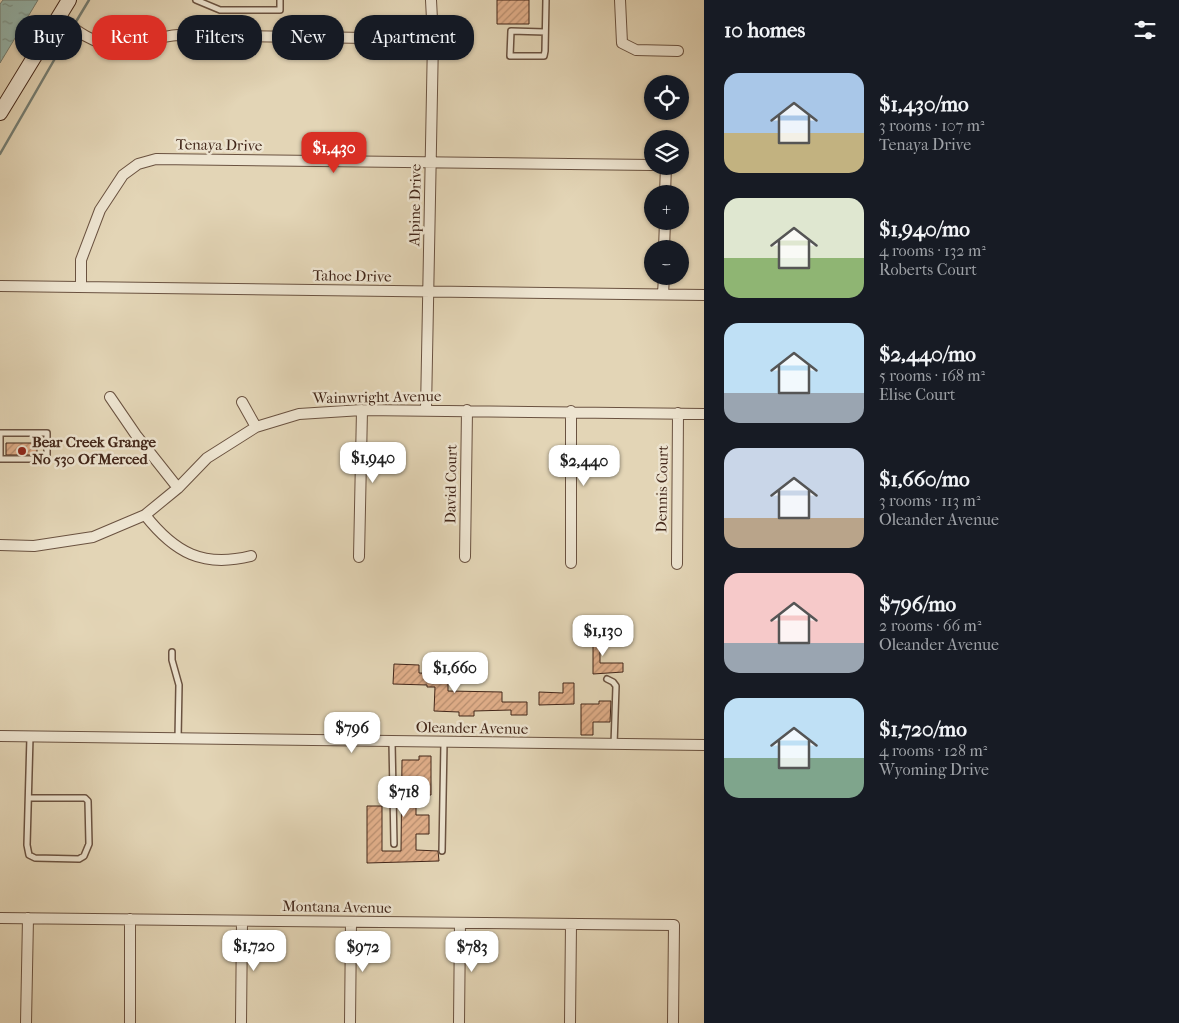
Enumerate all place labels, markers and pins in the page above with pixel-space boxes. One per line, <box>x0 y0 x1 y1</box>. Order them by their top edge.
pin: $1,430 <box>293 132 375 174</box>
place label: Bear Creek Grange No 530 Of Merced <box>32 433 156 468</box>
pin: $1,940 <box>332 442 414 484</box>
pin: $2,440 <box>543 444 625 487</box>
marker: Bear Creek Grange No 530 Of Merced <box>16 445 28 457</box>
pin: $1,130 <box>562 614 644 657</box>
pin: $1,660 <box>414 652 496 694</box>
pin: $796 <box>322 712 382 754</box>
pin: $718 <box>374 776 434 818</box>
pin: $1,720 <box>213 930 295 972</box>
pin: $972 <box>333 930 393 973</box>
pin: $783 <box>442 930 502 973</box>

